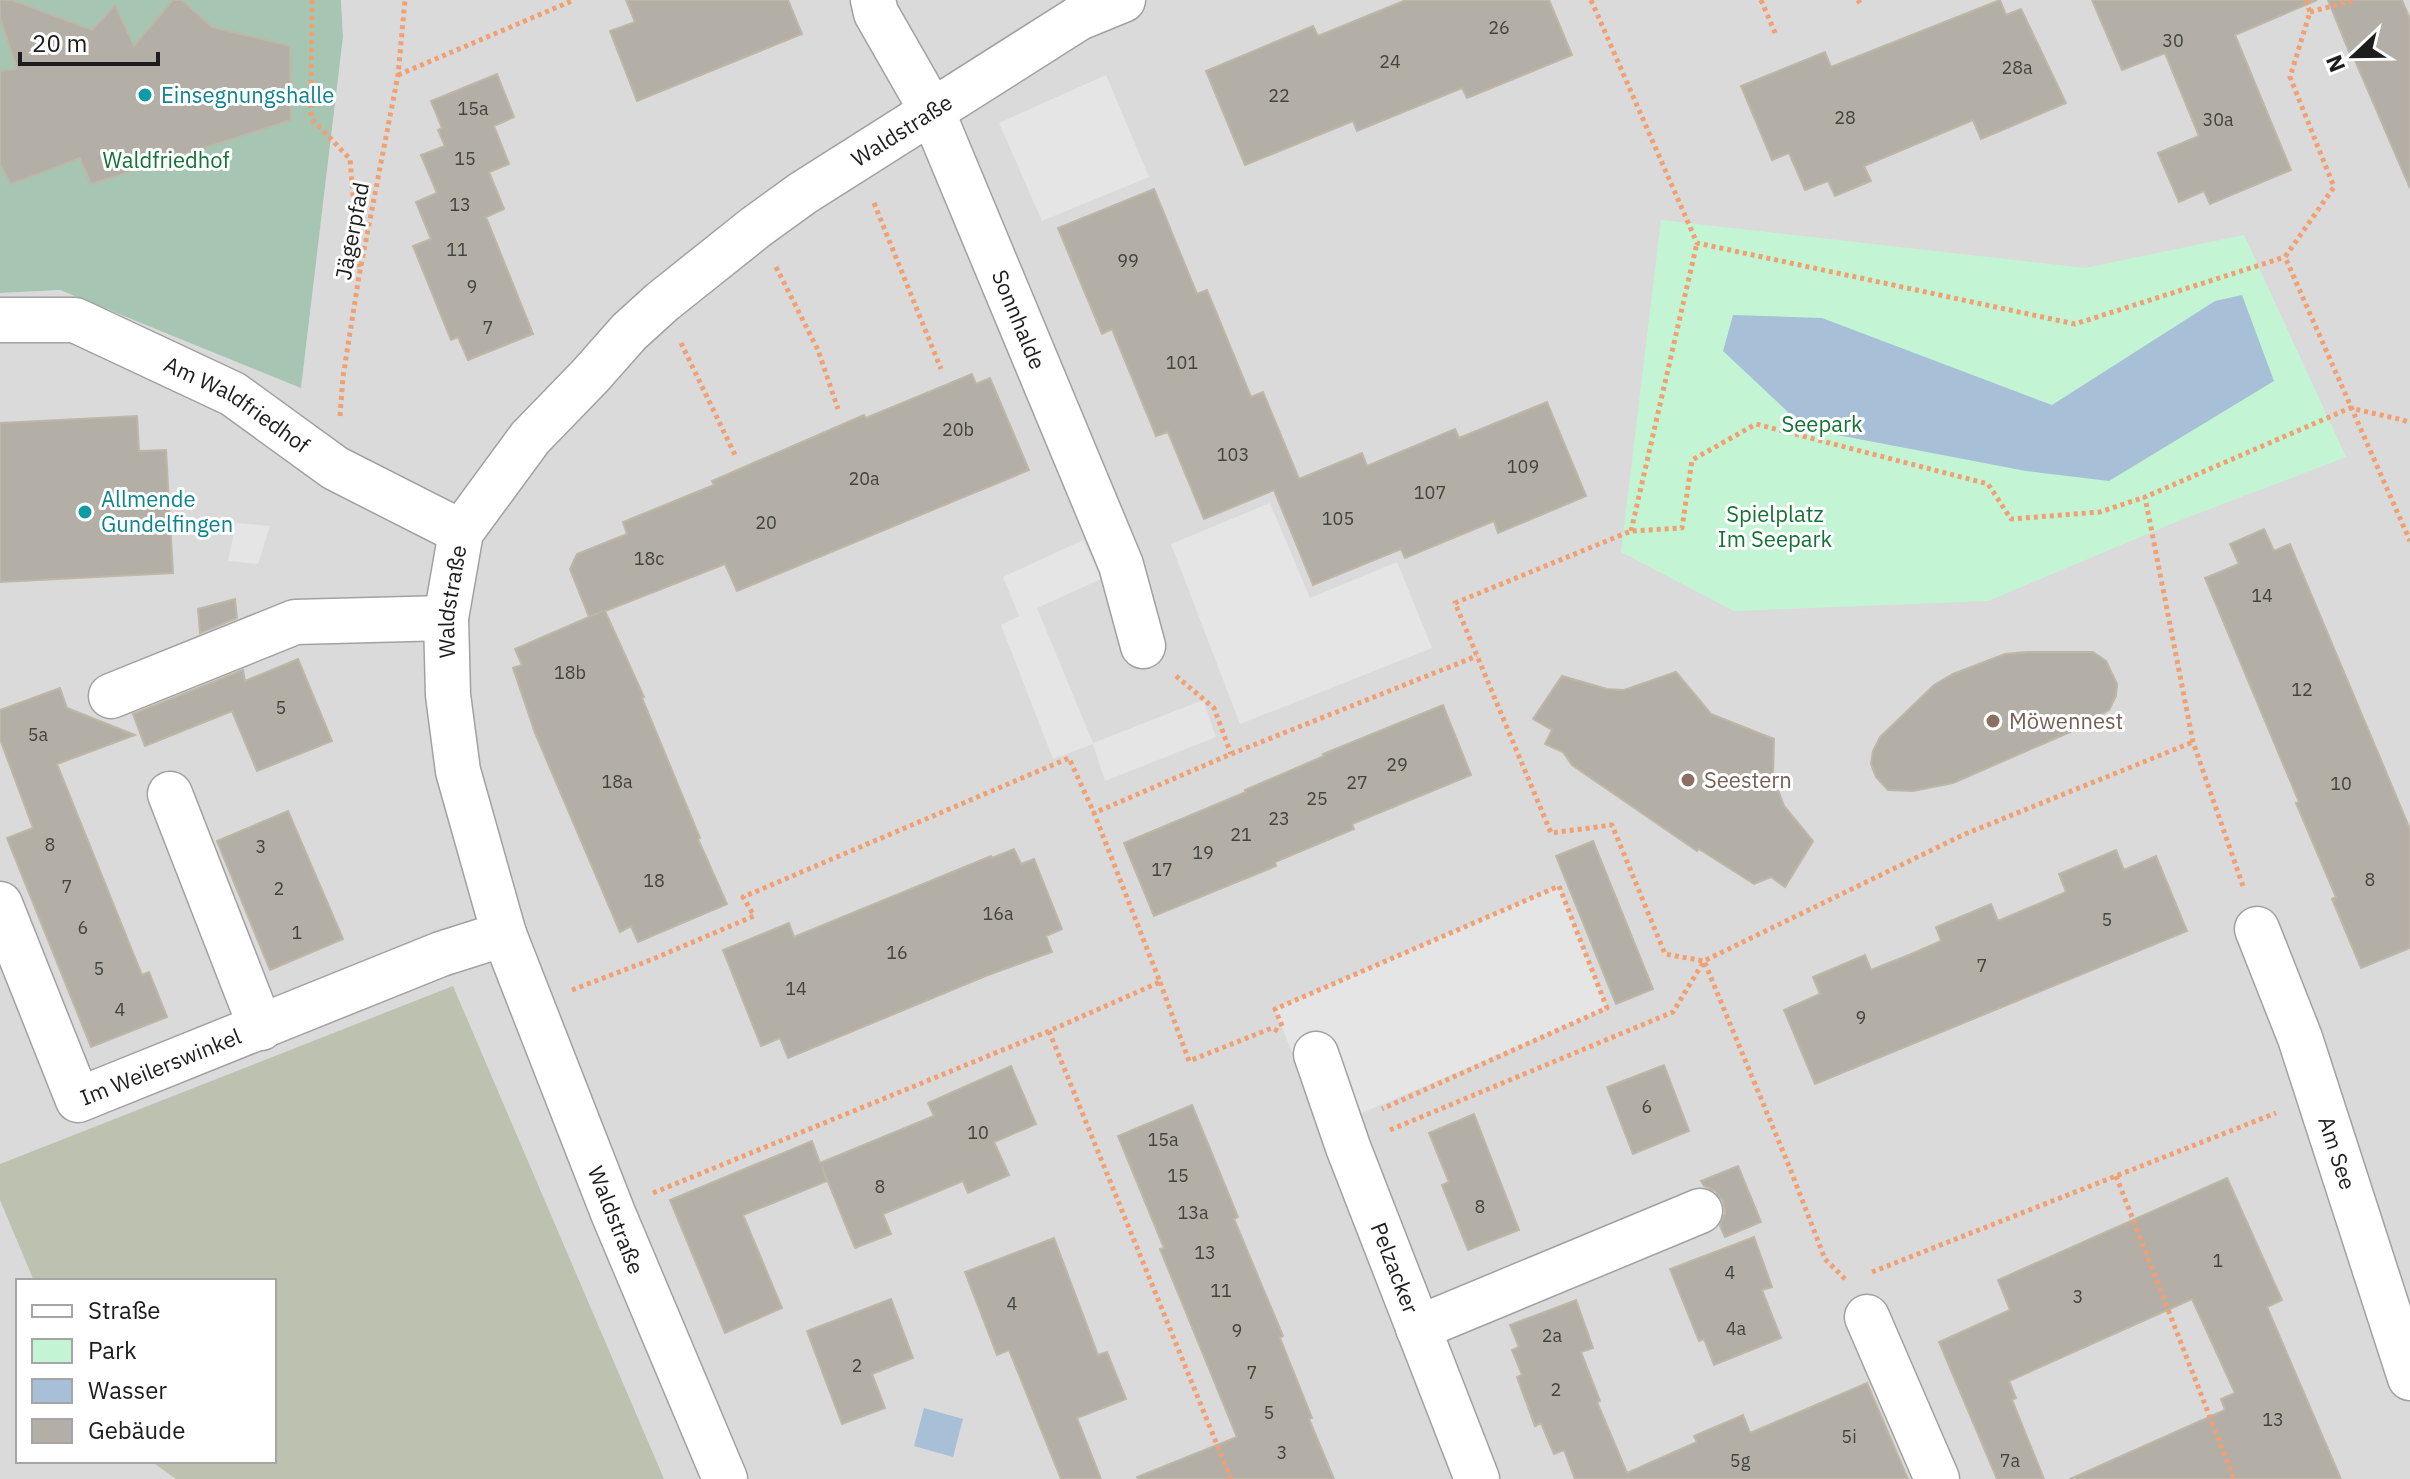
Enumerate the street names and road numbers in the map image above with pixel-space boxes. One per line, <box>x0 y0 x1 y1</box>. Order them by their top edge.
street label: Waldstraße <box>846 87 957 173</box>
street label: Jägerpfad <box>328 180 375 282</box>
street label: Sonnhalde <box>986 265 1053 373</box>
street label: Am Waldfriedhof <box>160 349 316 459</box>
street label: Waldstraße <box>431 543 472 659</box>
street label: Im Weilerswinkel <box>76 1021 245 1112</box>
street label: Am See <box>2312 1112 2363 1193</box>
street label: Waldstraße <box>582 1162 651 1278</box>
street label: Pelzacker <box>1365 1218 1426 1317</box>

